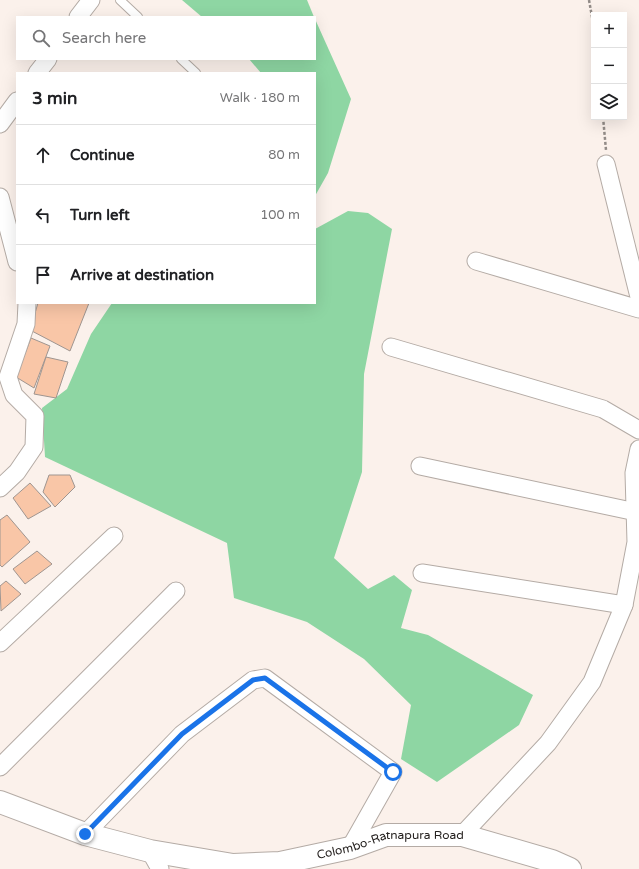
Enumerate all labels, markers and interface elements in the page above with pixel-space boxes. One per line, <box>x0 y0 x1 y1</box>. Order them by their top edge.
map controls <box>591 12 627 120</box>
button: + <box>591 12 627 48</box>
search box <box>16 16 316 60</box>
icon: search <box>30 27 52 49</box>
text: Search here <box>62 29 146 47</box>
button: − <box>591 48 627 84</box>
button: layers <box>591 84 627 120</box>
text: 3 min <box>32 88 77 109</box>
text: Walk · 180 m <box>220 90 300 106</box>
icon: ahead <box>32 144 54 166</box>
text: Continue <box>70 146 134 164</box>
text: 80 m <box>268 147 300 163</box>
icon: left <box>32 204 54 226</box>
text: Turn left <box>70 206 130 224</box>
text: 100 m <box>260 207 300 223</box>
icon: arrive <box>32 264 54 286</box>
text: Arrive at destination <box>70 266 214 284</box>
route start <box>384 763 402 781</box>
route end <box>76 825 94 843</box>
street label: Colombo-Ratnapura Road <box>316 828 464 862</box>

